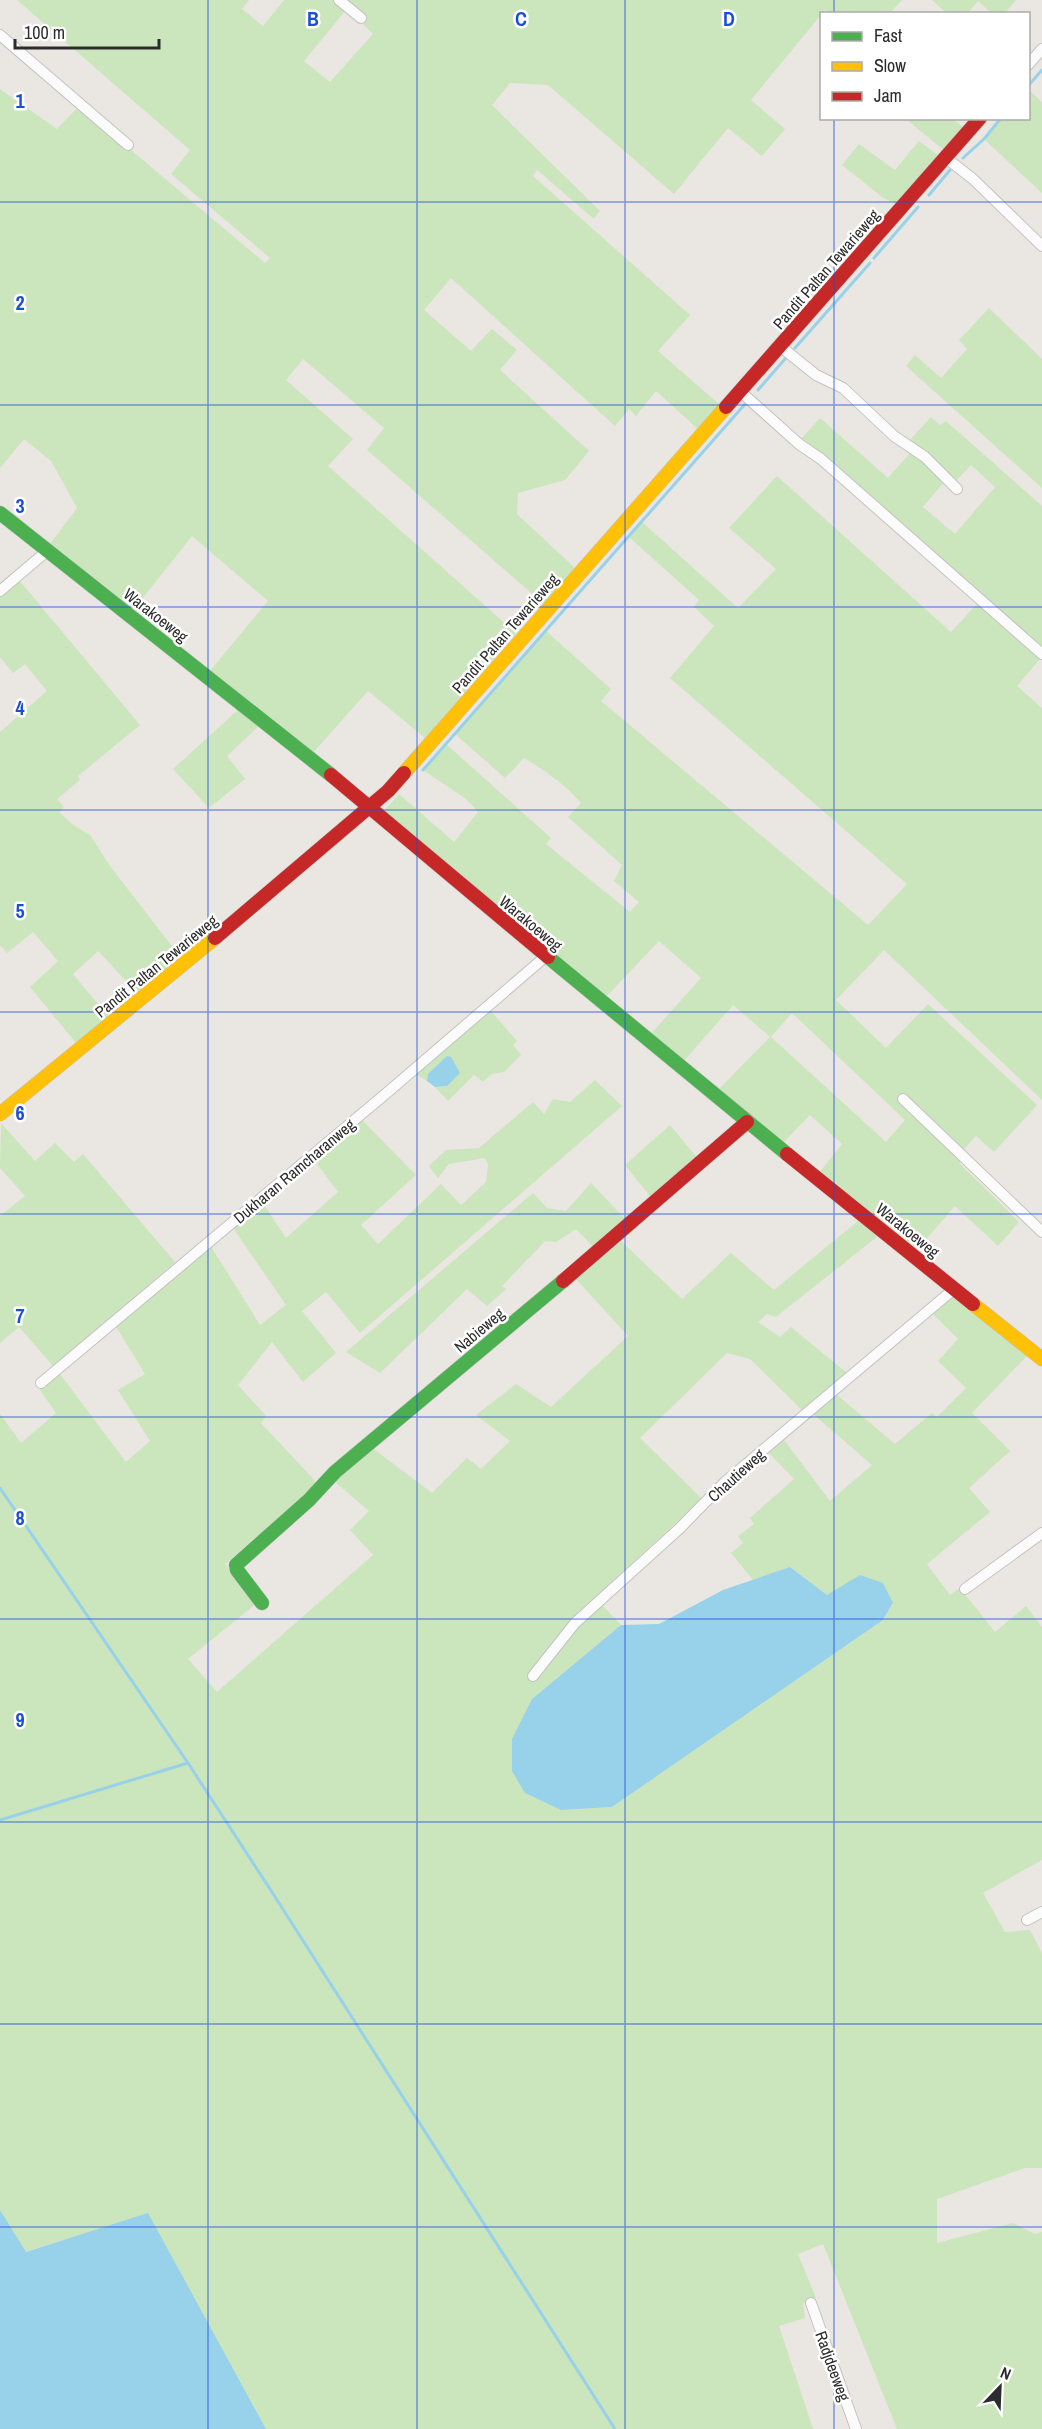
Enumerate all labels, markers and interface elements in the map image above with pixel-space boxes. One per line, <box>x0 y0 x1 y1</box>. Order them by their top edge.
text: B <box>307 5 319 32</box>
text: C <box>515 5 527 32</box>
text: D <box>723 5 735 32</box>
scale bar <box>15 12 159 50</box>
legend <box>820 12 1030 120</box>
text: 100 m <box>24 20 65 45</box>
text: Fast <box>874 23 902 48</box>
text: Slow <box>874 53 906 78</box>
text: Jam <box>874 83 902 108</box>
text: 1 <box>15 87 25 114</box>
street label: Pandit Paltan Tewarieweg <box>768 204 885 334</box>
text: 2 <box>15 289 25 316</box>
text: 3 <box>15 492 25 519</box>
street label: Pandit Paltan Tewarieweg <box>447 568 564 698</box>
street label: Warakoeweg <box>119 583 193 648</box>
text: 4 <box>15 694 25 721</box>
street label: Warakoeweg <box>495 890 568 956</box>
text: 5 <box>15 897 25 924</box>
street label: Pandit Paltan Tewarieweg <box>90 909 223 1022</box>
text: 6 <box>15 1099 25 1126</box>
street label: Dukharan Ramcharanweg <box>229 1113 360 1228</box>
street label: Warakoeweg <box>872 1198 945 1263</box>
text: 7 <box>15 1302 25 1329</box>
street label: Nabieweg <box>449 1302 509 1357</box>
street label: Chautieweg <box>703 1443 770 1507</box>
text: 8 <box>15 1504 25 1531</box>
text: 9 <box>15 1706 25 1733</box>
street label: Radjdeeweg <box>810 2328 856 2405</box>
north arrow <box>970 2357 1030 2417</box>
text: N <box>997 2361 1015 2385</box>

